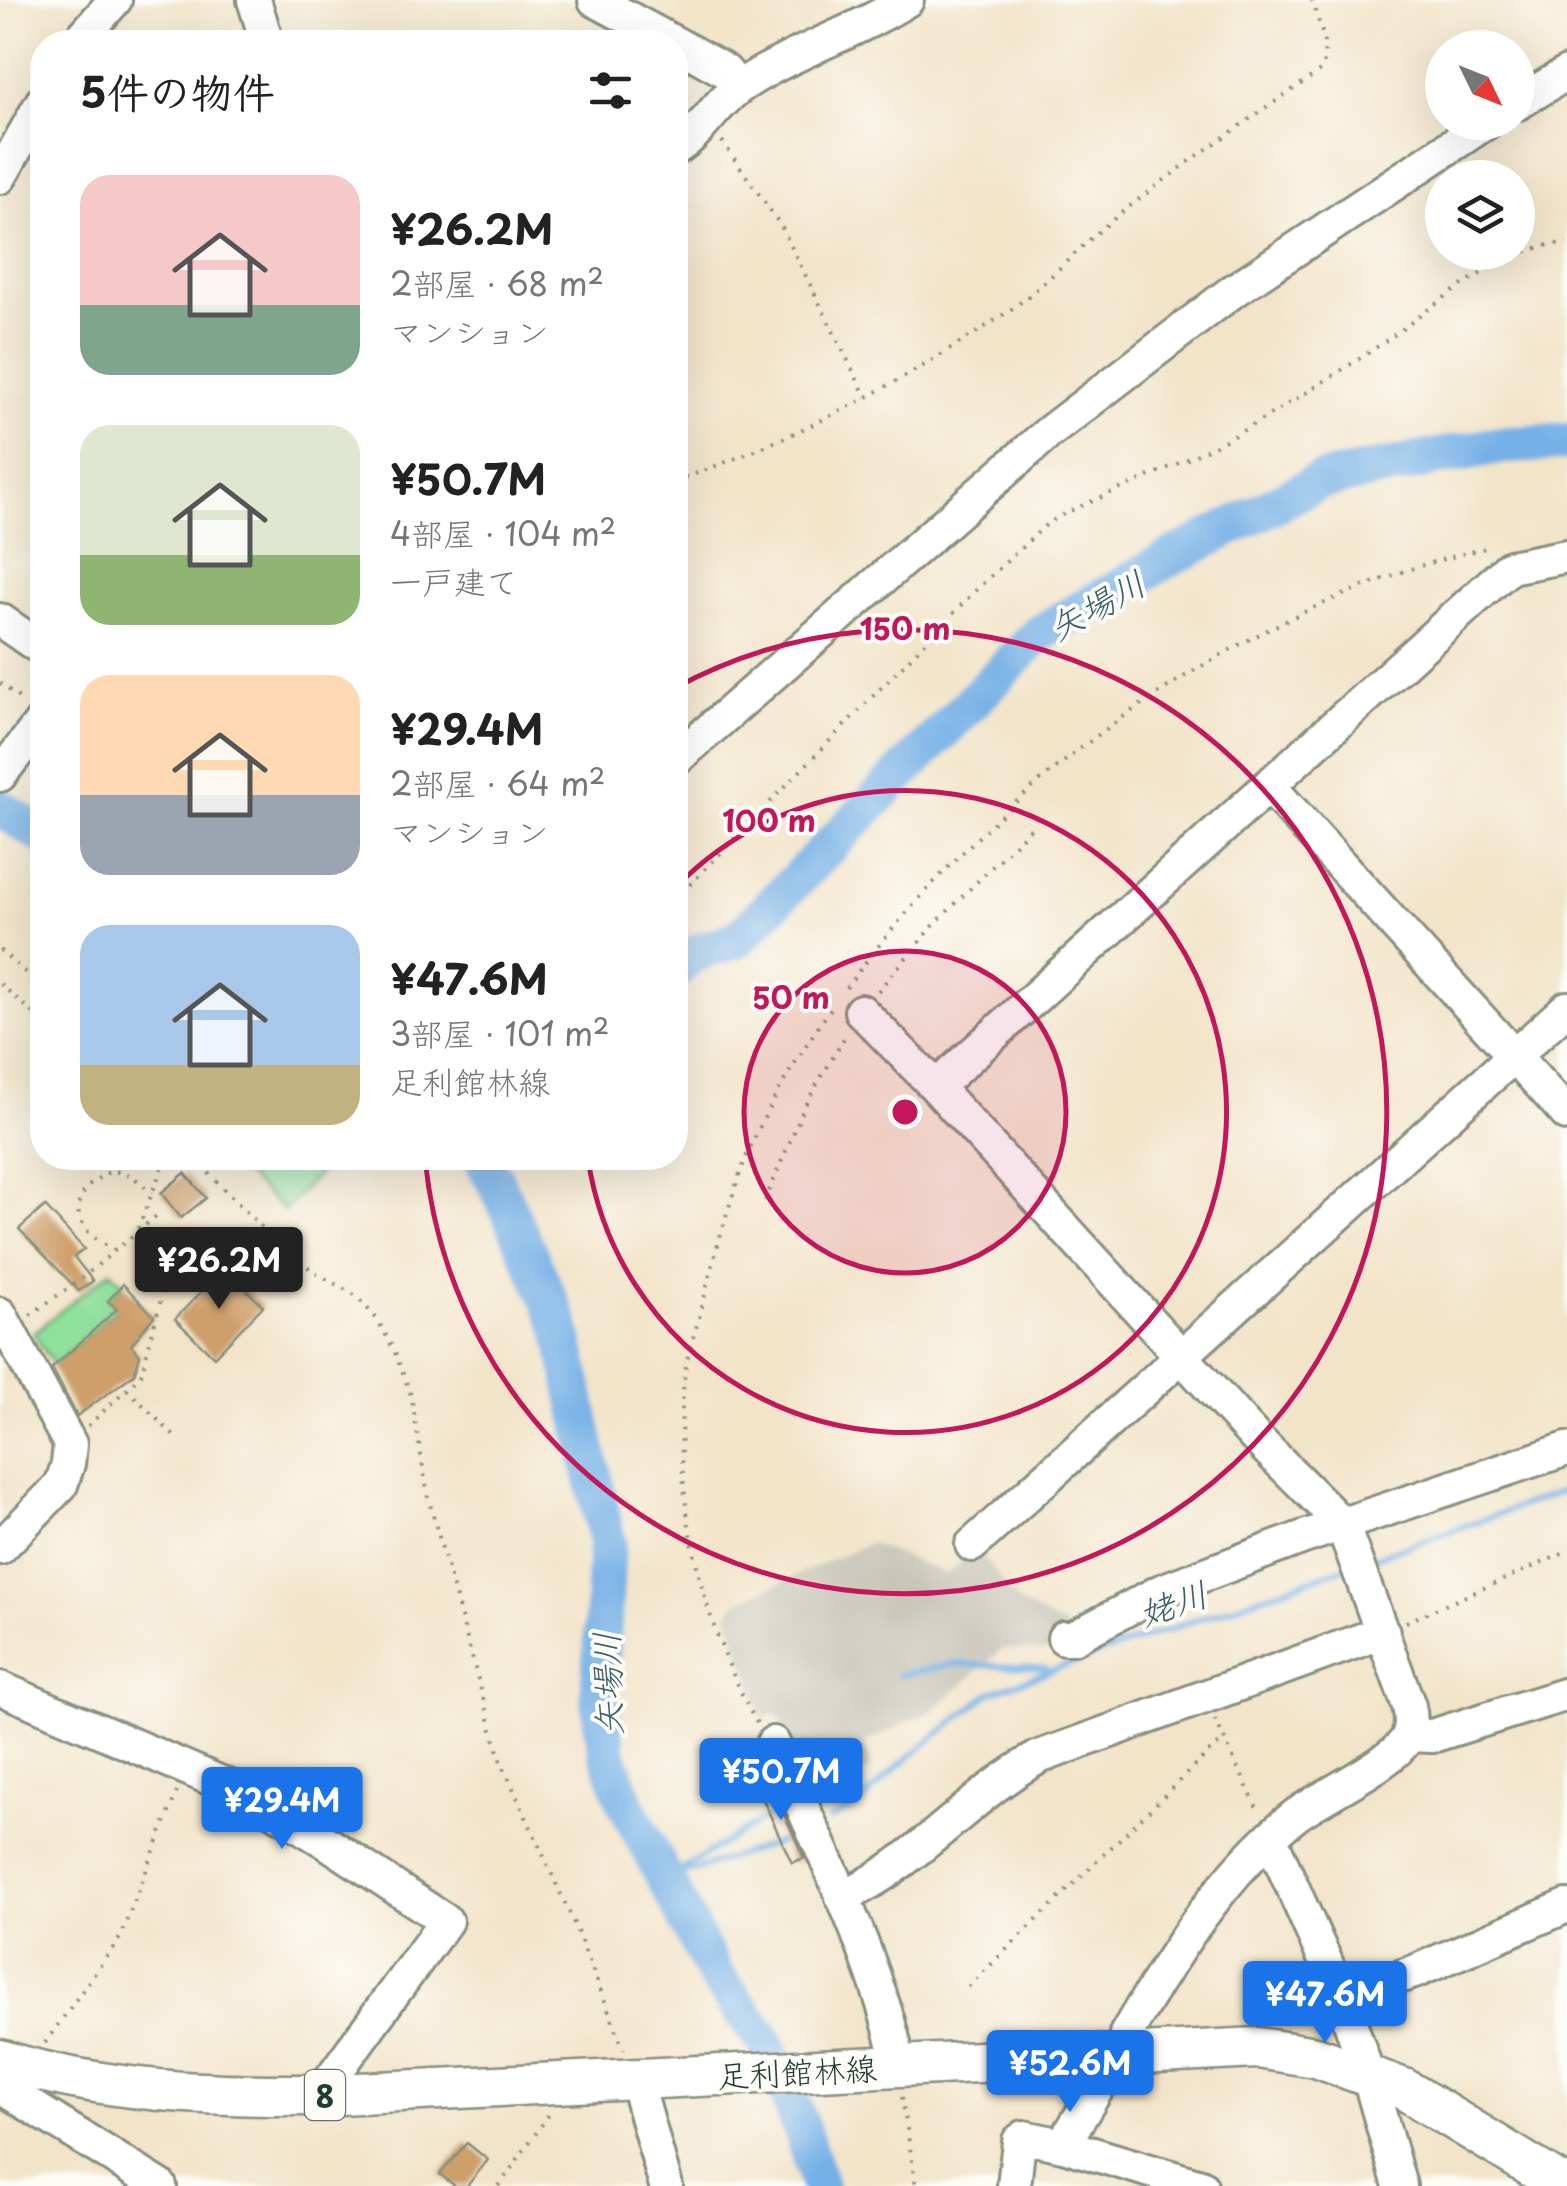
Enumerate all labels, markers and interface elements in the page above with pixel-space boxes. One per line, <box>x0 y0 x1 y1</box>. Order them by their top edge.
north arrow <box>1425 30 1535 140</box>
map controls <box>1425 30 1535 270</box>
text: 5件の物件 <box>80 59 275 122</box>
icon: filters <box>583 63 638 118</box>
button: layers <box>1425 160 1535 270</box>
text: ¥26.2M <box>390 196 553 259</box>
icon: home <box>160 215 280 335</box>
text: 2部屋 · 68 m² <box>390 259 604 307</box>
text: マンション <box>390 307 549 355</box>
text: ¥50.7M <box>390 446 546 509</box>
icon: home <box>160 465 280 585</box>
text: 4部屋 · 104 m² <box>390 509 616 557</box>
water label: 矢場川 <box>1037 555 1155 653</box>
text: 一戸建て <box>390 557 518 605</box>
text: 150 m <box>860 605 950 650</box>
text: ¥29.4M <box>390 696 543 759</box>
icon: home <box>160 715 280 835</box>
text: 2部屋 · 64 m² <box>390 759 606 807</box>
text: 100 m <box>722 797 816 842</box>
text: マンション <box>390 807 549 855</box>
text: ¥47.6M <box>390 946 548 1009</box>
icon: home <box>160 965 280 1085</box>
text: 50 m <box>752 974 830 1019</box>
text: 3部屋 · 101 m² <box>390 1009 609 1057</box>
text: 足利館林線 <box>390 1057 550 1105</box>
centre of rings <box>887 1094 923 1130</box>
pin: ¥26.2M <box>138 1227 300 1312</box>
text: ¥26.2M <box>157 1235 281 1283</box>
water label: 姥川 <box>1131 1566 1215 1638</box>
water label: 矢場川 <box>578 1631 634 1737</box>
pin: ¥50.7M <box>700 1738 862 1823</box>
text: ¥50.7M <box>721 1746 841 1794</box>
pin: ¥29.4M <box>201 1767 363 1852</box>
text: ¥29.4M <box>224 1775 340 1823</box>
pin: ¥47.6M <box>1244 1961 1406 2046</box>
text: ¥47.6M <box>1265 1969 1385 2017</box>
pin: ¥52.6M <box>989 2030 1151 2115</box>
text: ¥52.6M <box>1009 2038 1131 2086</box>
street label: 足利館林線 <box>716 2043 878 2099</box>
road number: 8 <box>305 2070 345 2120</box>

